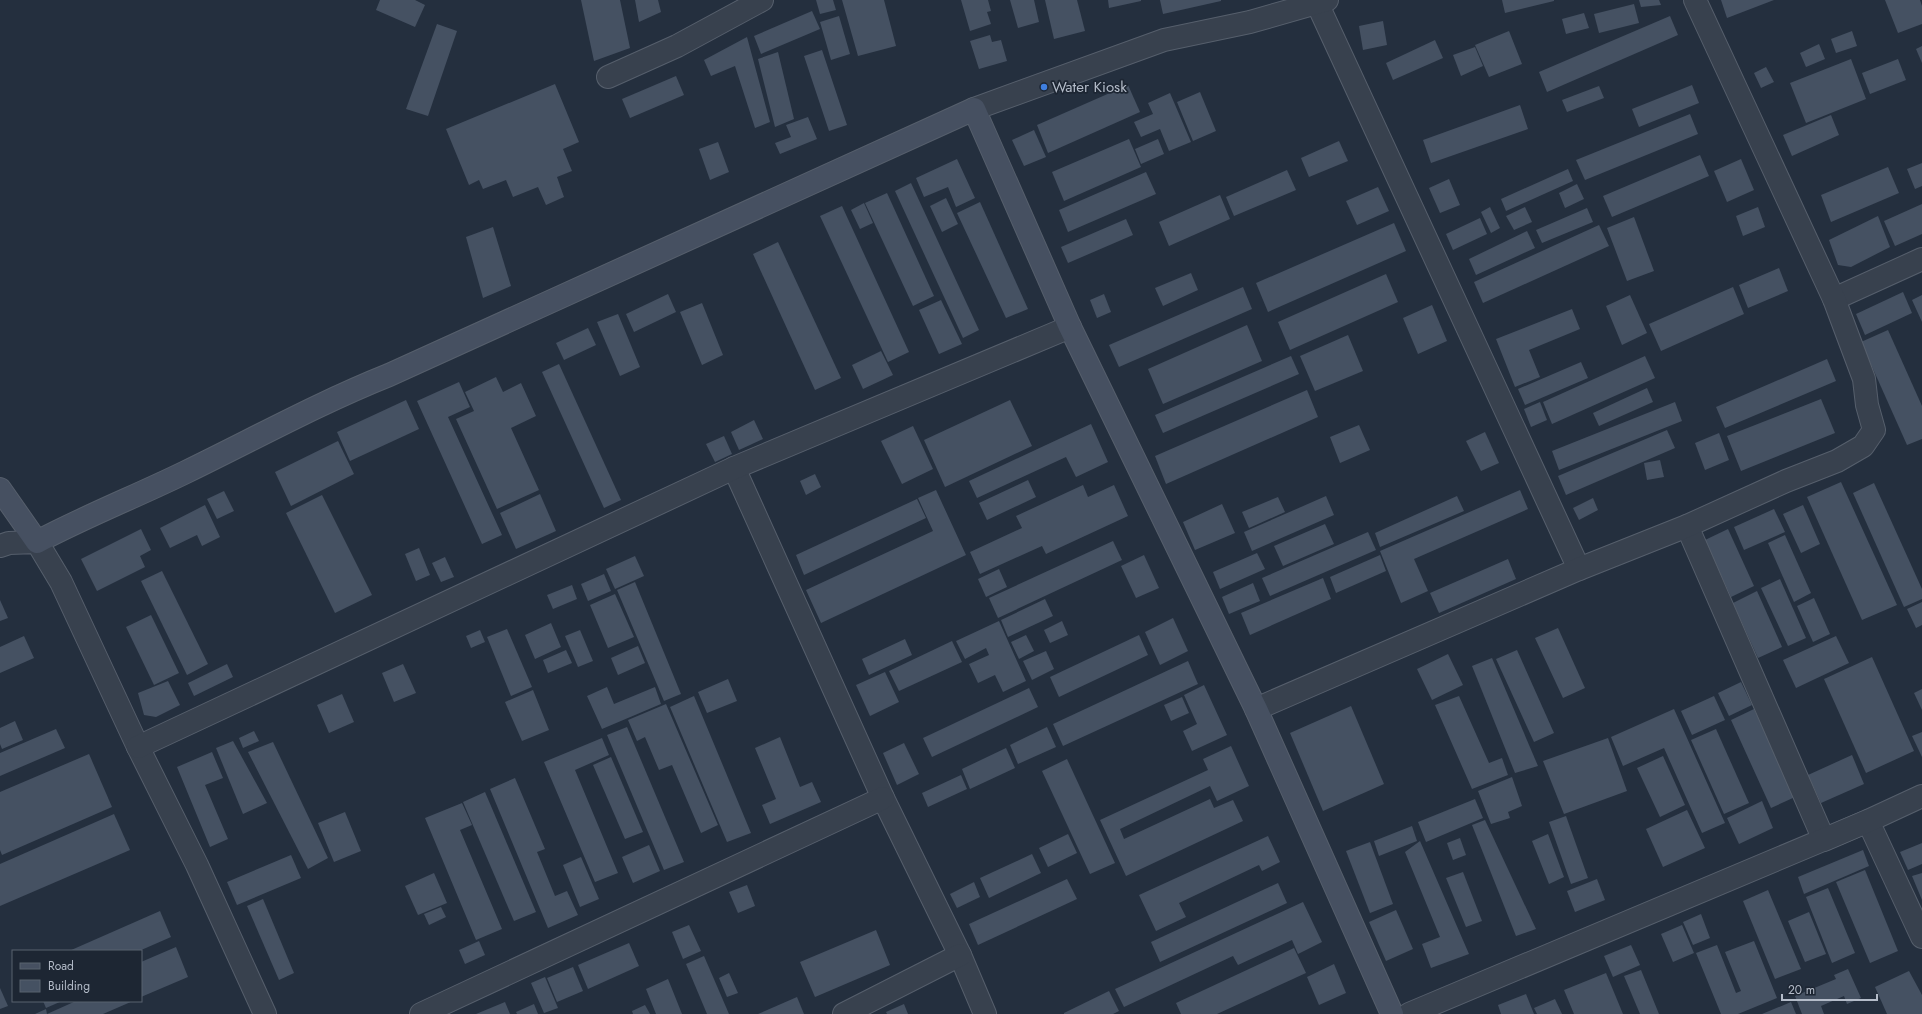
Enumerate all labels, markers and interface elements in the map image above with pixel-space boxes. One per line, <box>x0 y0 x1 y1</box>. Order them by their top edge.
place label: Water Kiosk <box>1052 76 1127 98</box>
marker: Water Kiosk <box>1039 82 1049 92</box>
legend <box>12 950 142 1002</box>
text: Road <box>48 957 74 975</box>
scale bar <box>1782 976 1877 1002</box>
text: Building <box>48 977 90 995</box>
text: 20 m <box>1788 981 1815 999</box>

